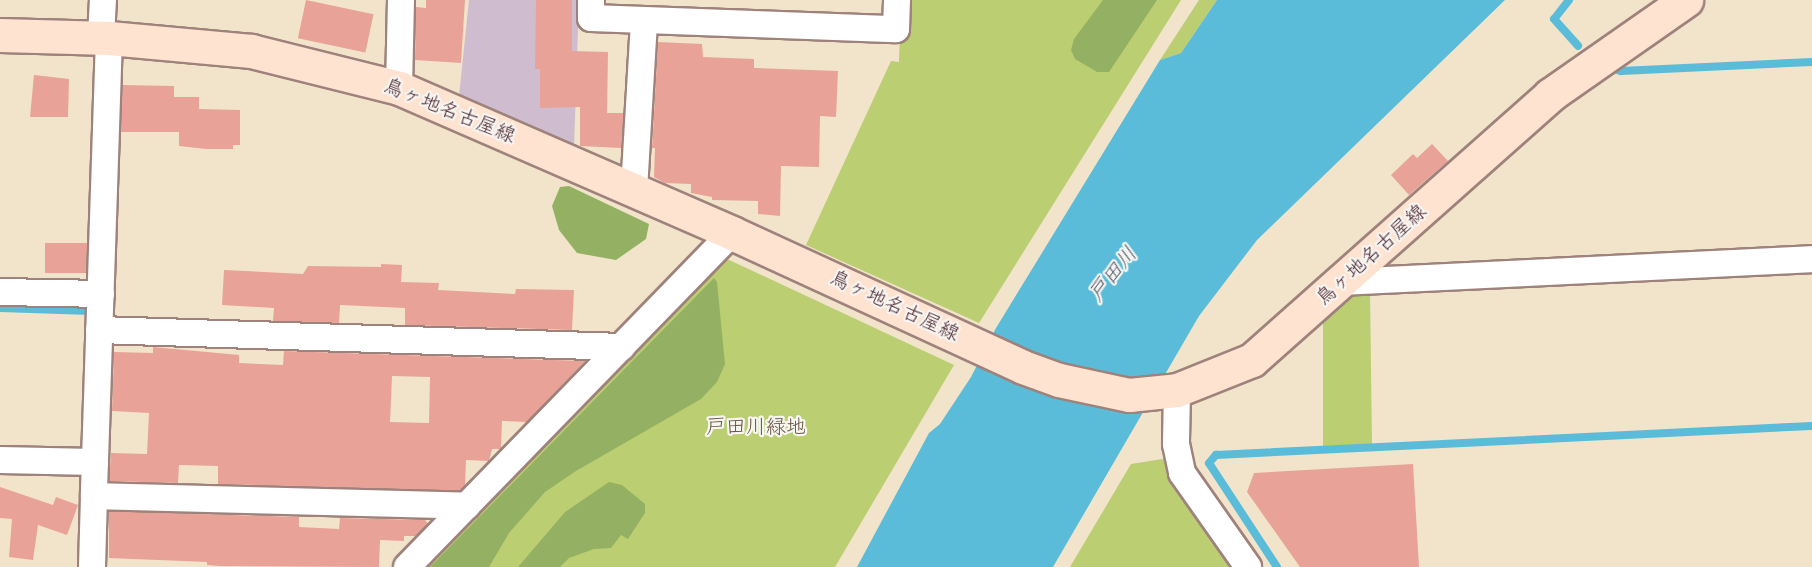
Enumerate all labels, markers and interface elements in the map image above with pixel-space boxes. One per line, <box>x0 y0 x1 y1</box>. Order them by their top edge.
street label: 鳥ヶ地名古屋線 <box>380 75 518 149</box>
street label: 鳥ヶ地名古屋線 <box>1312 200 1432 312</box>
water label: 戸田川 <box>1084 243 1144 307</box>
street label: 鳥ヶ地名古屋線 <box>825 267 963 347</box>
park label: 戸田川緑地 <box>706 416 806 440</box>

